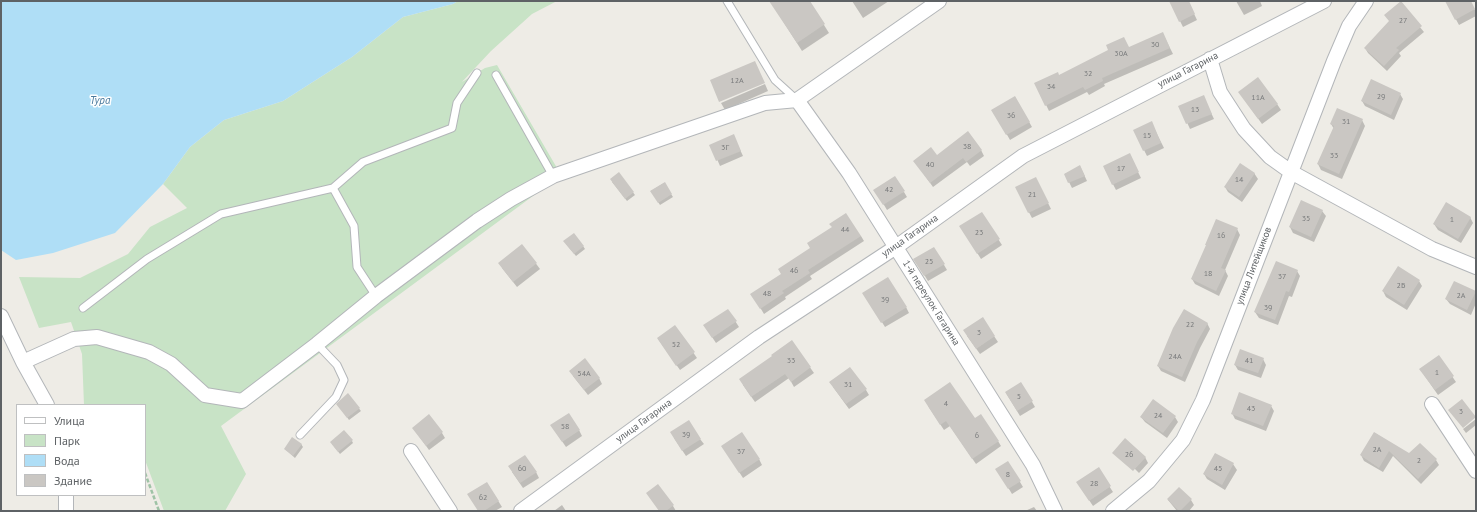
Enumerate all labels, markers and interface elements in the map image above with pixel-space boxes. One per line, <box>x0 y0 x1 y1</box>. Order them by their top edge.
house number: 27 <box>1399 16 1407 26</box>
house number: 30 <box>1151 40 1159 50</box>
house number: 30А <box>1114 49 1128 59</box>
street label: улица Гагарина <box>1156 50 1220 90</box>
house number: 32 <box>1084 69 1092 79</box>
house number: 12А <box>730 76 744 86</box>
house number: 34 <box>1047 82 1055 92</box>
house number: 29 <box>1377 92 1385 102</box>
house number: 11А <box>1251 93 1265 103</box>
water label: Тура <box>90 94 110 108</box>
house number: 13 <box>1191 105 1199 115</box>
house number: 36 <box>1007 111 1015 121</box>
house number: 31 <box>1342 117 1350 127</box>
house number: 15 <box>1143 131 1151 141</box>
house number: 38 <box>963 142 971 152</box>
house number: 3Г <box>721 143 729 153</box>
house number: 33 <box>1330 151 1338 161</box>
house number: 40 <box>926 160 934 170</box>
house number: 17 <box>1117 164 1125 174</box>
house number: 14 <box>1235 175 1243 185</box>
house number: 42 <box>885 185 893 195</box>
house number: 21 <box>1028 190 1036 200</box>
street label: улица Гагарина <box>879 212 941 260</box>
house number: 35 <box>1302 214 1310 224</box>
house number: 1 <box>1450 215 1454 225</box>
house number: 44 <box>841 225 849 235</box>
street label: улица Литейщиков <box>1234 225 1274 307</box>
house number: 23 <box>975 228 983 238</box>
house number: 16 <box>1217 231 1225 241</box>
house number: 25 <box>925 257 933 267</box>
street label: 1-й переулок Гагарина <box>900 258 962 348</box>
house number: 46 <box>790 266 798 276</box>
house number: 18 <box>1204 269 1212 279</box>
house number: 37 <box>1278 272 1286 282</box>
house number: 2Б <box>1397 281 1405 291</box>
house number: 48 <box>763 289 771 299</box>
house number: 2А <box>1456 291 1466 301</box>
house number: 39 <box>881 295 889 305</box>
house number: 39 <box>1264 303 1272 313</box>
house number: 22 <box>1186 320 1194 330</box>
house number: 3 <box>977 328 981 338</box>
house number: 52 <box>672 340 680 350</box>
house number: 24А <box>1168 352 1182 362</box>
house number: 33 <box>787 356 795 366</box>
house number: 41 <box>1245 356 1253 366</box>
house number: 1 <box>1435 368 1439 378</box>
house number: 54А <box>577 369 591 379</box>
house number: 31 <box>844 380 852 390</box>
house number: 5 <box>1017 392 1021 402</box>
street label: улица Гагарина <box>614 397 674 445</box>
house number: 4 <box>944 399 948 409</box>
legend <box>16 404 146 496</box>
house number: 43 <box>1247 404 1255 414</box>
house number: 3 <box>1459 407 1463 417</box>
house number: 24 <box>1154 411 1162 421</box>
text: Улица <box>54 413 85 428</box>
house number: 58 <box>561 422 569 432</box>
house number: 39 <box>682 430 690 440</box>
house number: 6 <box>975 431 979 441</box>
text: Парк <box>54 433 80 448</box>
house number: 2А <box>1372 445 1382 455</box>
house number: 37 <box>737 447 745 457</box>
house number: 26 <box>1125 450 1133 460</box>
text: Вода <box>54 453 80 468</box>
house number: 2 <box>1417 456 1421 466</box>
house number: 60 <box>518 464 526 474</box>
house number: 45 <box>1214 464 1222 474</box>
house number: 8 <box>1006 470 1010 480</box>
text: Здание <box>54 473 92 488</box>
house number: 28 <box>1090 479 1098 489</box>
house number: 62 <box>479 493 487 503</box>

